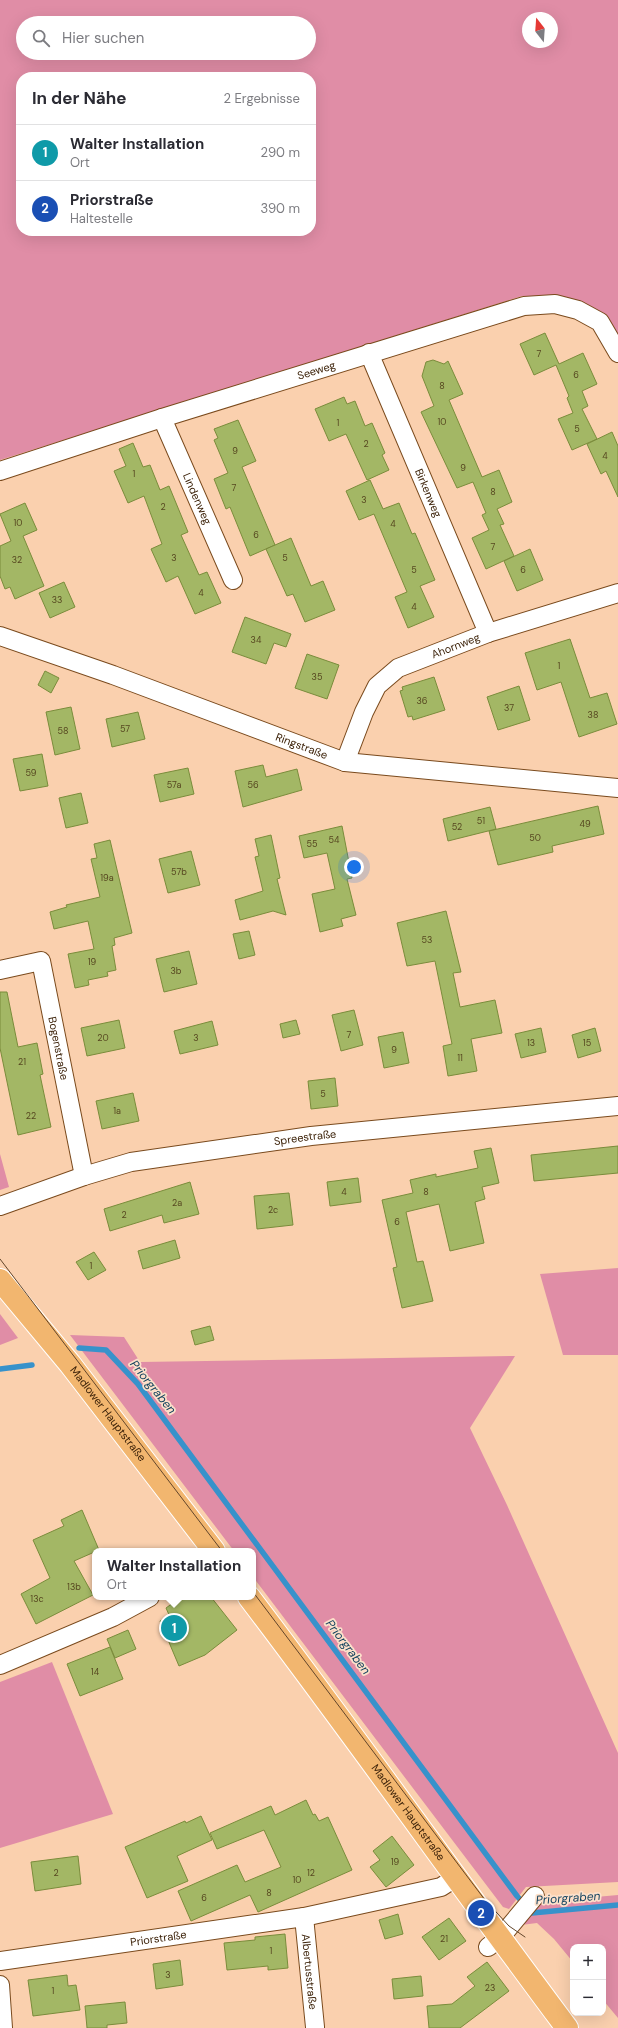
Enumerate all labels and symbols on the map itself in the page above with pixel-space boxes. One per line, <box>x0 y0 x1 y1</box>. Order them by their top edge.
north arrow <box>522 12 558 48</box>
house number: 7 <box>537 348 542 360</box>
street label: Seeweg <box>296 358 337 383</box>
house number: 6 <box>573 369 579 381</box>
house number: 8 <box>439 380 445 392</box>
house number: 10 <box>438 416 446 428</box>
house number: 1 <box>337 417 340 429</box>
house number: 5 <box>574 423 580 435</box>
house number: 2 <box>363 438 369 450</box>
house number: 9 <box>232 445 238 457</box>
house number: 4 <box>602 450 608 462</box>
house number: 9 <box>460 462 466 474</box>
street label: Birkenweg <box>412 466 445 519</box>
house number: 1 <box>133 468 136 480</box>
street label: Lindenweg <box>180 471 215 527</box>
house number: 7 <box>232 482 237 494</box>
house number: 8 <box>490 486 496 498</box>
house number: 3 <box>361 494 367 506</box>
house number: 2 <box>160 501 166 513</box>
house number: 10 <box>14 517 22 529</box>
house number: 4 <box>390 518 396 530</box>
house number: 6 <box>253 529 259 541</box>
house number: 7 <box>491 541 496 553</box>
house number: 3 <box>171 552 177 564</box>
house number: 5 <box>282 552 288 564</box>
house number: 32 <box>12 554 22 566</box>
house number: 5 <box>411 564 417 576</box>
house number: 6 <box>520 564 526 576</box>
house number: 4 <box>198 587 204 599</box>
house number: 33 <box>52 594 62 606</box>
house number: 4 <box>411 601 417 613</box>
street label: Ahornweg <box>429 630 482 661</box>
house number: 34 <box>251 634 262 646</box>
house number: 1 <box>558 660 561 672</box>
house number: 35 <box>312 671 322 683</box>
house number: 36 <box>417 695 428 707</box>
house number: 37 <box>504 702 514 714</box>
house number: 38 <box>588 709 598 721</box>
house number: 57 <box>120 723 130 735</box>
house number: 58 <box>58 725 68 737</box>
street label: Ringstraße <box>274 730 330 762</box>
house number: 59 <box>26 767 37 779</box>
house number: 57a <box>167 779 181 791</box>
house number: 56 <box>247 779 259 791</box>
house number: 51 <box>477 815 485 827</box>
house number: 49 <box>579 818 591 830</box>
house number: 52 <box>452 821 462 833</box>
house number: 50 <box>529 832 541 844</box>
house number: 54 <box>329 834 340 846</box>
house number: 55 <box>307 838 317 850</box>
your location <box>344 857 364 877</box>
house number: 57b <box>171 866 187 878</box>
house number: 19a <box>100 872 114 884</box>
house number: 53 <box>422 934 432 946</box>
house number: 19 <box>88 956 97 968</box>
house number: 3b <box>171 965 182 977</box>
street label: Bogenstraße <box>45 1015 72 1081</box>
house number: 7 <box>347 1029 352 1041</box>
house number: 20 <box>97 1032 109 1044</box>
house number: 3 <box>193 1032 199 1044</box>
house number: 13 <box>527 1037 535 1049</box>
house number: 15 <box>583 1037 591 1049</box>
house number: 9 <box>391 1044 397 1056</box>
house number: 11 <box>457 1052 463 1064</box>
house number: 21 <box>18 1056 26 1068</box>
house number: 5 <box>320 1088 326 1100</box>
house number: 1a <box>113 1105 121 1117</box>
house number: 22 <box>26 1110 36 1122</box>
street label: Spreestraße <box>273 1127 337 1148</box>
house number: 4 <box>341 1186 347 1198</box>
house number: 8 <box>423 1186 429 1198</box>
house number: 2a <box>172 1197 182 1209</box>
house number: 2c <box>268 1204 278 1216</box>
house number: 2 <box>121 1209 127 1221</box>
house number: 6 <box>394 1216 400 1228</box>
house number: 1 <box>90 1260 93 1272</box>
water label: Priorgraben <box>126 1357 180 1417</box>
street label: Madlower Hauptstraße <box>67 1363 149 1464</box>
house number: 13b <box>67 1581 81 1593</box>
house number: 13c <box>30 1593 44 1605</box>
pin: 1 <box>161 1613 187 1643</box>
water label: Priorgraben <box>322 1616 374 1678</box>
house number: 14 <box>91 1666 100 1678</box>
street label: Madlower Hauptstraße <box>369 1761 448 1863</box>
house number: 19 <box>391 1856 400 1868</box>
house number: 2 <box>53 1867 59 1879</box>
house number: 12 <box>307 1867 315 1879</box>
house number: 10 <box>293 1874 301 1886</box>
house number: 8 <box>266 1887 272 1899</box>
water label: Priorgraben <box>535 1888 601 1908</box>
house number: 6 <box>201 1892 207 1904</box>
pin: 2 <box>468 1898 494 1928</box>
street label: Priorstraße <box>129 1927 187 1949</box>
street label: Albertusstraße <box>299 1933 320 2010</box>
house number: 21 <box>440 1933 448 1945</box>
house number: 1 <box>270 1945 273 1957</box>
house number: 3 <box>165 1969 171 1981</box>
house number: 23 <box>485 1982 495 1994</box>
house number: 1 <box>52 1985 55 1997</box>

